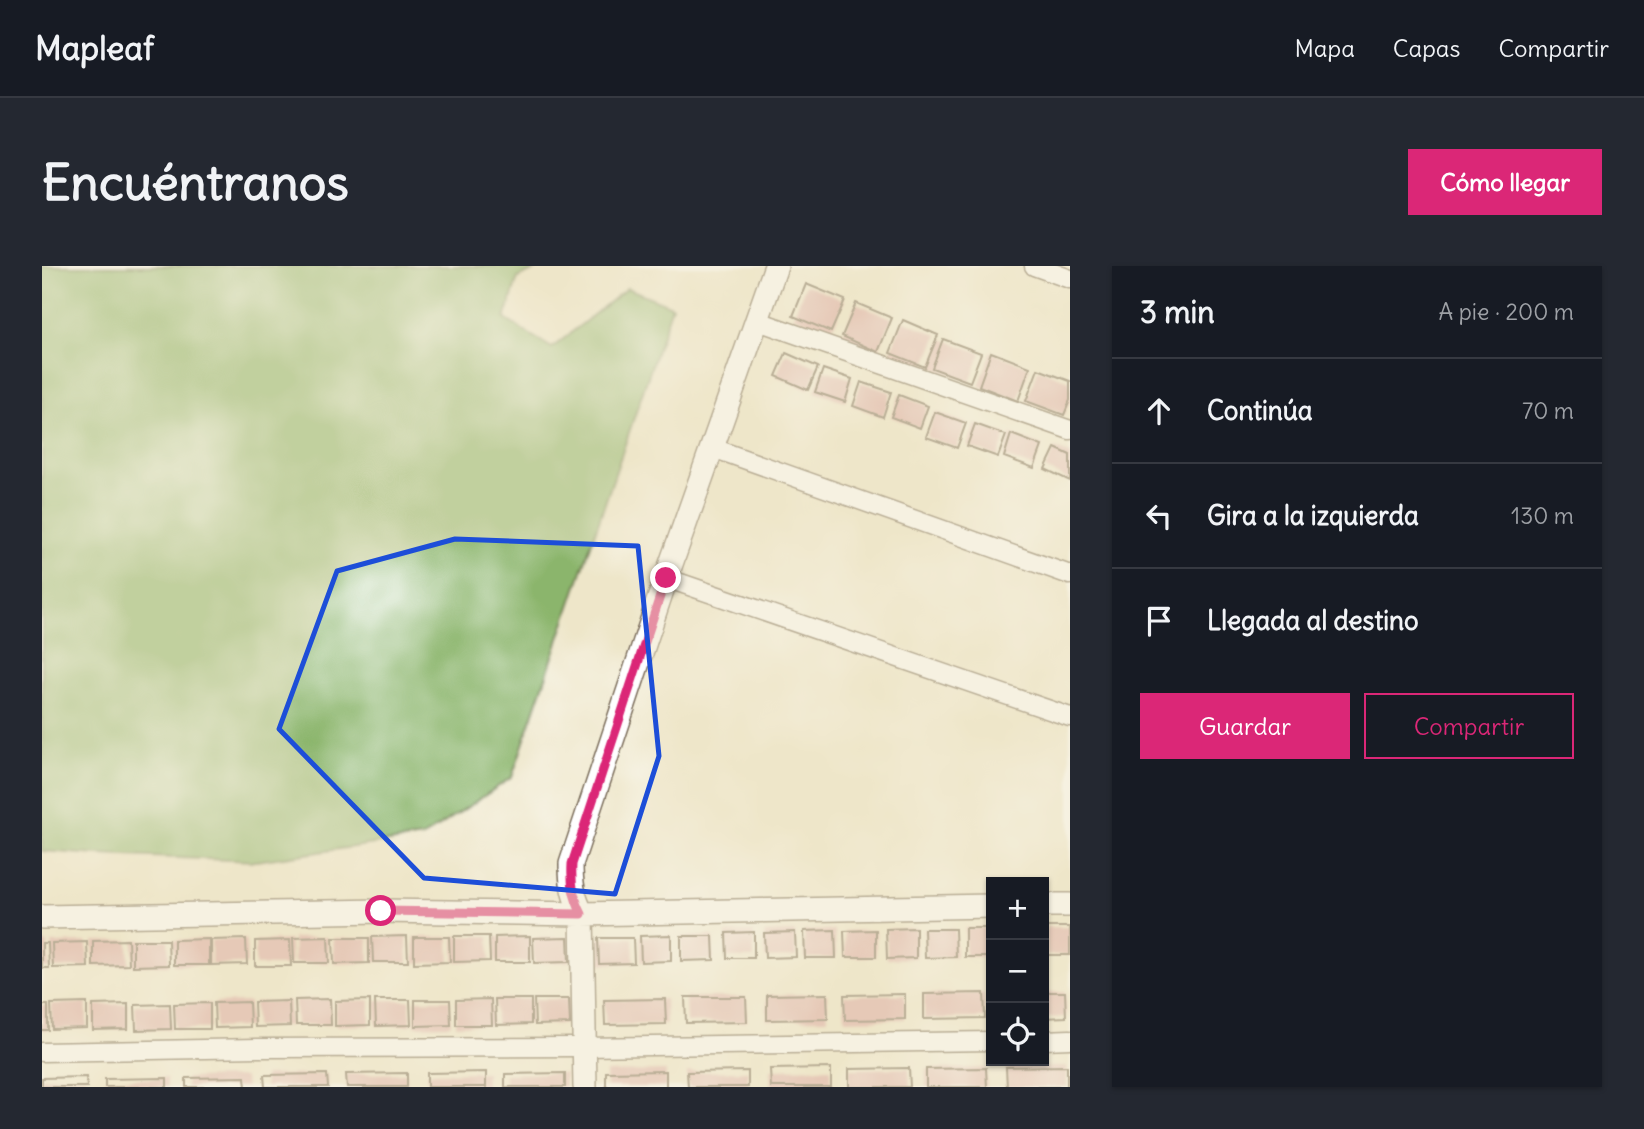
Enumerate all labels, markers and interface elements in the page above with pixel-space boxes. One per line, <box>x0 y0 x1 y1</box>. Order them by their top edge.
text: Mapleaf <box>35 27 154 69</box>
text: Mapa <box>1294 33 1355 63</box>
text: Capas <box>1393 33 1460 63</box>
text: Compartir <box>1498 33 1609 63</box>
button: Cómo llegar <box>1408 149 1602 215</box>
text: Encuéntranos <box>42 152 349 213</box>
text: 3 min <box>1140 293 1215 331</box>
text: A pie · 200 m <box>1439 297 1574 326</box>
icon: ahead <box>1140 392 1178 430</box>
text: Continúa <box>1207 394 1313 427</box>
text: 70 m <box>1522 396 1574 425</box>
icon: left <box>1140 497 1178 535</box>
text: Gira a la izquierda <box>1207 499 1419 532</box>
text: 130 m <box>1511 501 1574 530</box>
route end <box>650 562 681 593</box>
icon: arrive <box>1140 602 1178 640</box>
text: Llegada al destino <box>1207 604 1419 637</box>
button: Guardar <box>1140 693 1350 759</box>
button: Compartir <box>1364 693 1574 759</box>
map controls <box>986 877 1049 1066</box>
button: + <box>986 877 1049 940</box>
route start <box>365 895 396 926</box>
button: − <box>986 940 1049 1003</box>
button: locate <box>986 1003 1049 1066</box>

